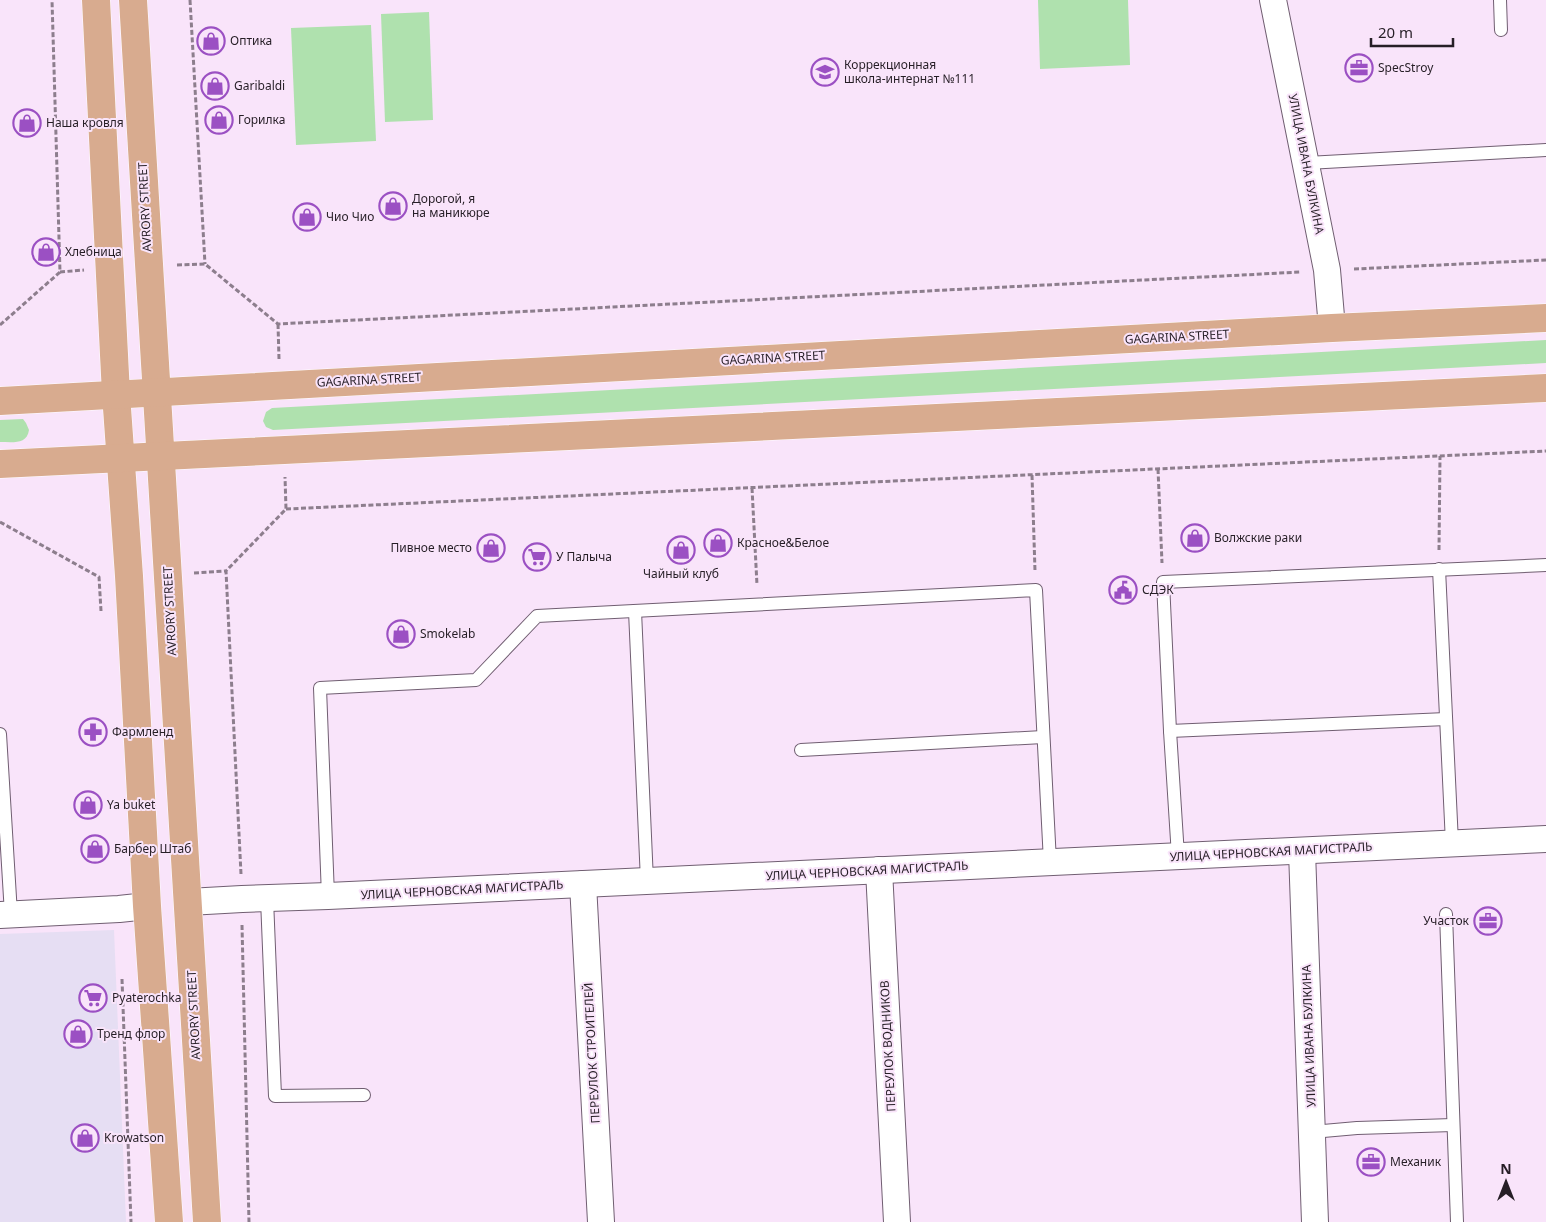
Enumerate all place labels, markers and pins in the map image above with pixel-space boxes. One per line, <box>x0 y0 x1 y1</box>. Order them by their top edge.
shop icon: Оптика <box>196 26 226 56</box>
place label: Оптика <box>230 32 272 49</box>
office icon: SpecStroy <box>1344 53 1374 83</box>
place label: Коррекционная школа-интернат №111 <box>844 56 975 87</box>
school or university icon: Коррекционная школа-интернат №111 <box>810 57 840 87</box>
place label: SpecStroy <box>1378 59 1434 76</box>
shop icon: Garibaldi <box>200 71 230 101</box>
place label: Garibaldi <box>234 77 285 94</box>
shop icon: Горилка <box>204 105 234 135</box>
shop icon: Наша кровля <box>12 108 42 138</box>
place label: Горилка <box>238 111 285 128</box>
place label: Наша кровля <box>46 114 124 131</box>
place label: Дорогой, я на маникюре <box>412 190 490 221</box>
shop icon: Дорогой, я на маникюре <box>378 191 408 221</box>
shop icon: Чио Чио <box>292 202 322 232</box>
place label: Чио Чио <box>326 208 374 225</box>
shop icon: Хлебница <box>31 237 61 267</box>
place label: Хлебница <box>65 243 122 260</box>
shop icon: Волжские раки <box>1180 523 1210 553</box>
shop icon: Красное&Белое <box>703 528 733 558</box>
place label: Волжские раки <box>1214 529 1302 546</box>
shop icon: Пивное место <box>476 533 506 563</box>
place label: Красное&Белое <box>737 534 829 551</box>
shop icon: Чайный клуб <box>666 535 696 565</box>
place label: Пивное место <box>390 539 472 556</box>
supermarket icon: У Палыча <box>522 542 552 572</box>
place label: У Палыча <box>556 548 612 565</box>
place label: Чайный клуб <box>643 565 719 582</box>
public building icon: СДЭК <box>1108 575 1138 605</box>
place label: СДЭК <box>1142 581 1174 598</box>
shop icon: Smokelab <box>386 619 416 649</box>
place label: Smokelab <box>420 625 475 642</box>
pharmacy icon: Фармленд <box>78 717 108 747</box>
place label: Фармленд <box>112 723 174 740</box>
shop icon: Ya buket <box>73 790 103 820</box>
place label: Ya buket <box>107 796 156 813</box>
shop icon: Барбер Штаб <box>80 834 110 864</box>
place label: Барбер Штаб <box>114 840 191 857</box>
office icon: Участок <box>1473 906 1503 936</box>
place label: Участок <box>1423 912 1470 929</box>
supermarket icon: Pyaterochka <box>78 983 108 1013</box>
place label: Pyaterochka <box>112 989 182 1006</box>
shop icon: Тренд флор <box>63 1019 93 1049</box>
place label: Тренд флор <box>97 1025 165 1042</box>
shop icon: Krowatson <box>70 1123 100 1153</box>
place label: Krowatson <box>104 1129 164 1146</box>
office icon: Механик <box>1356 1147 1386 1177</box>
place label: Механик <box>1390 1153 1442 1170</box>

